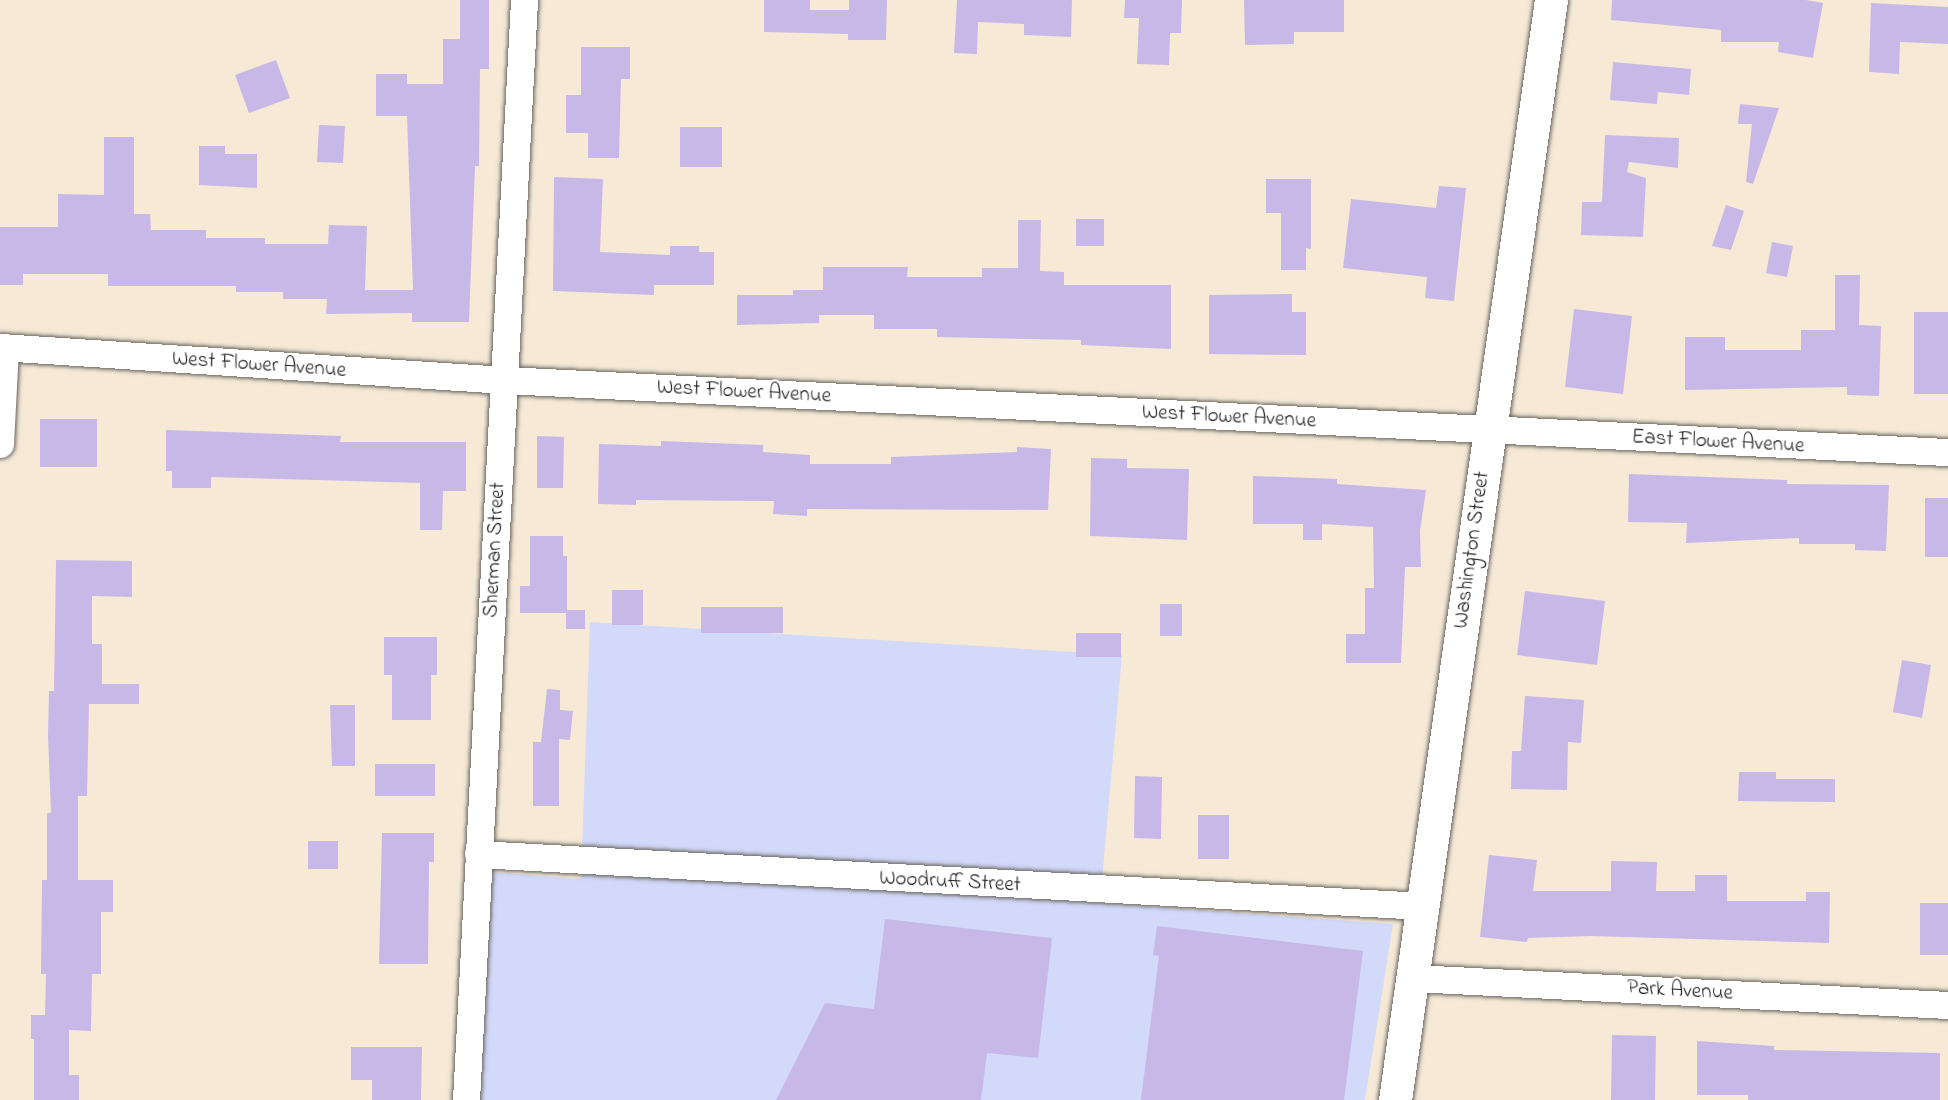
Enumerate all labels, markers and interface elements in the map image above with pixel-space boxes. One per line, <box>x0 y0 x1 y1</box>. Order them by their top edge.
street label: West Flower Avenue <box>171 346 347 384</box>
street label: West Flower Avenue <box>656 375 832 409</box>
street label: West Flower Avenue <box>1141 400 1317 434</box>
street label: East Flower Avenue <box>1631 425 1805 459</box>
street label: Washington Street <box>1449 470 1495 630</box>
street label: Sherman Street <box>479 482 511 618</box>
street label: Woodruff Street <box>879 866 1021 898</box>
street label: Park Avenue <box>1626 976 1734 1006</box>

